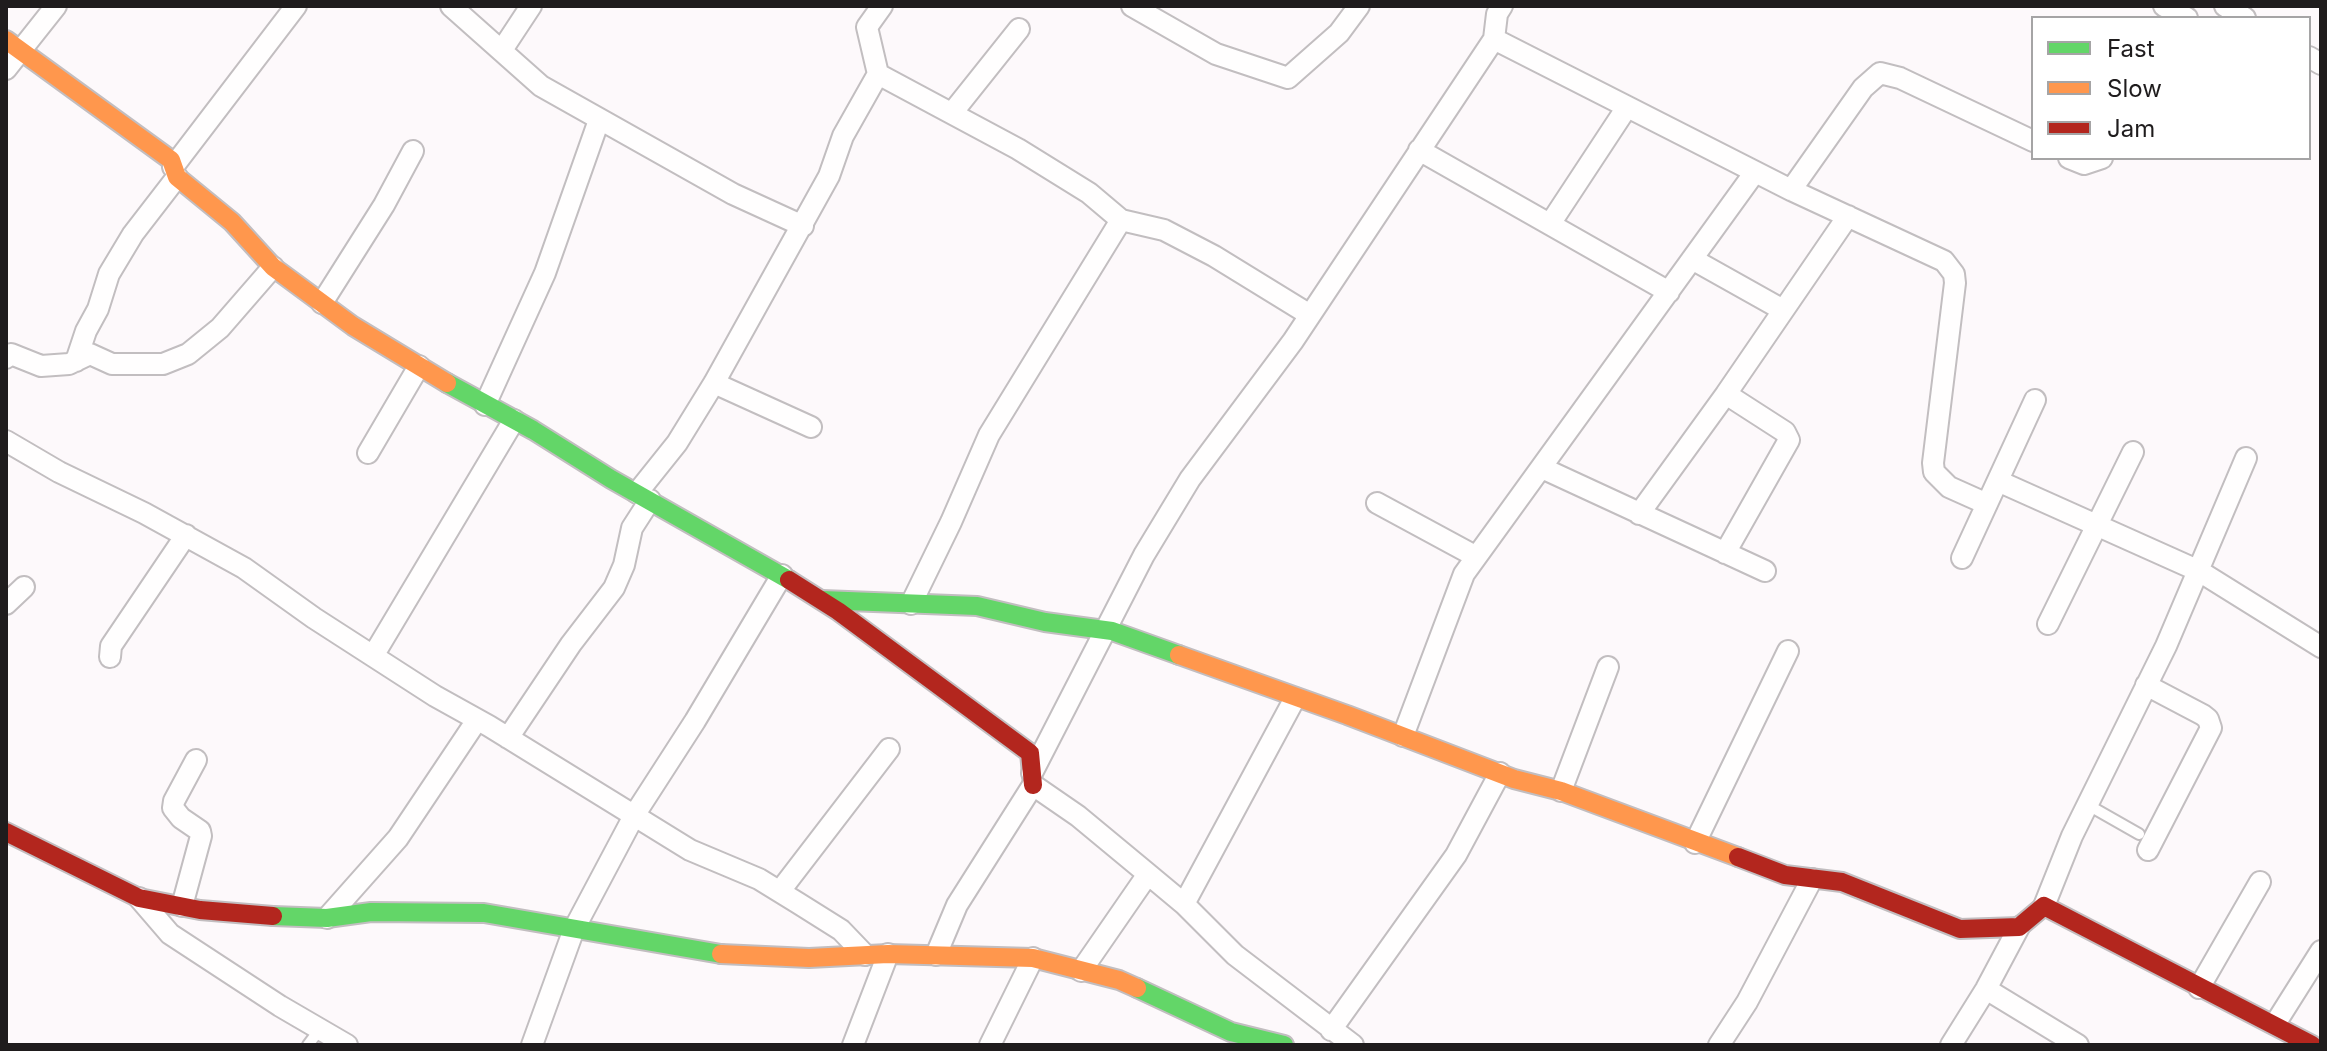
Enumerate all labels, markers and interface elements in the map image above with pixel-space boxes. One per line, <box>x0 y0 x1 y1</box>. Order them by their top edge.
legend <box>2031 16 2311 160</box>
text: Fast <box>2107 34 2155 63</box>
text: Slow <box>2107 74 2162 103</box>
text: Jam <box>2107 114 2155 143</box>

